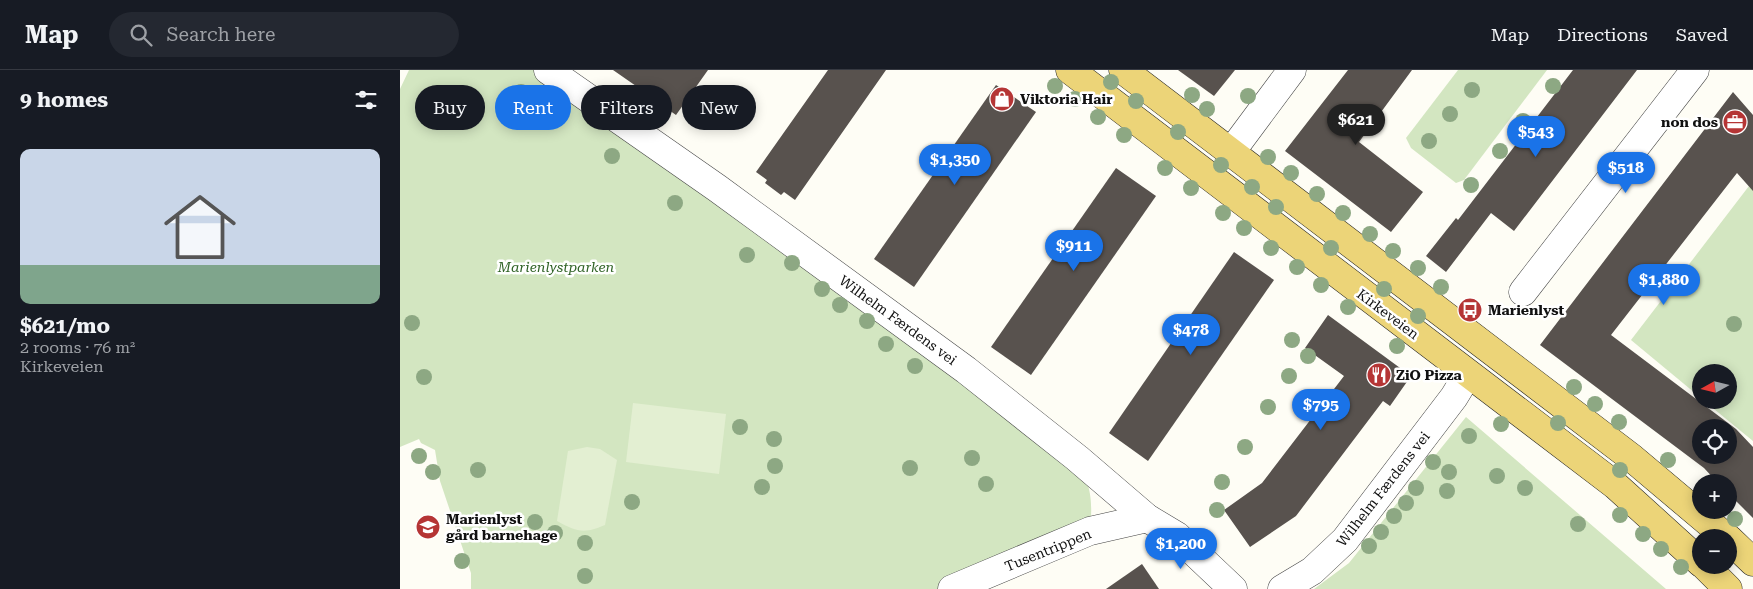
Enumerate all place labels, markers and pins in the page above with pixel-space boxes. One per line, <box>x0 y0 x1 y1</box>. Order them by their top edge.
shop icon: Viktoria Hair <box>989 86 1015 112</box>
place label: Viktoria Hair <box>1020 91 1113 107</box>
pin: $621 <box>1326 104 1386 146</box>
office icon: non dos <box>1722 109 1748 135</box>
place label: non dos <box>1661 114 1718 130</box>
pin: $543 <box>1506 116 1566 158</box>
pin: $1,350 <box>914 144 996 186</box>
pin: $518 <box>1596 152 1656 194</box>
pin: $911 <box>1044 230 1104 272</box>
pin: $1,880 <box>1623 264 1705 306</box>
bus stop icon: Marienlyst <box>1457 297 1483 323</box>
place label: Marienlyst <box>1488 302 1564 318</box>
pin: $478 <box>1161 314 1221 356</box>
restaurant icon: ZiO Pizza <box>1366 362 1392 388</box>
place label: ZiO Pizza <box>1396 367 1462 383</box>
pin: $795 <box>1291 388 1351 431</box>
place label: Marienlyst gård barnehage <box>445 511 558 543</box>
school or university icon: Marienlyst gård barnehage <box>415 514 441 540</box>
pin: $1,200 <box>1140 528 1222 570</box>

